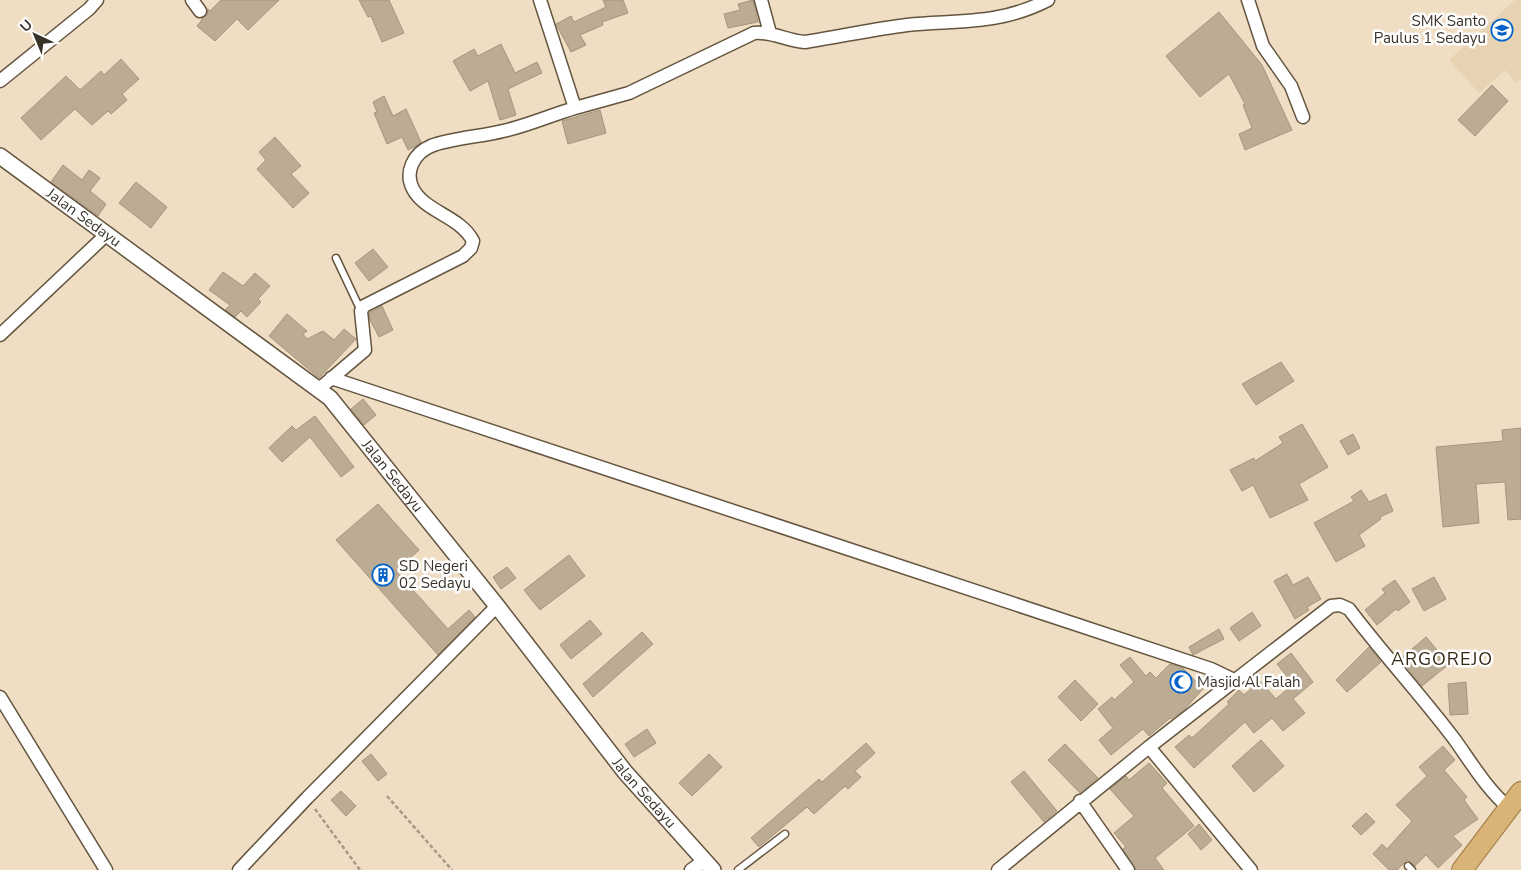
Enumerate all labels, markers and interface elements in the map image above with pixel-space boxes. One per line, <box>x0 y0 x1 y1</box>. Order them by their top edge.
north arrow <box>10 10 60 60</box>
place label: SMK Santo Paulus 1 Sedayu <box>1374 11 1486 48</box>
text: U <box>16 16 37 36</box>
school or university icon: SMK Santo Paulus 1 Sedayu <box>1490 18 1514 42</box>
street label: Jalan Sedayu <box>42 183 125 251</box>
street label: Jalan Sedayu <box>357 435 428 516</box>
place label: SD Negeri 02 Sedayu <box>399 556 471 593</box>
building icon: SD Negeri 02 Sedayu <box>371 563 395 587</box>
district label: ARGOREJO <box>1391 647 1493 671</box>
mosque icon: Masjid Al Falah <box>1169 670 1193 694</box>
place label: Masjid Al Falah <box>1197 672 1301 692</box>
street label: Jalan Sedayu <box>607 753 681 832</box>

